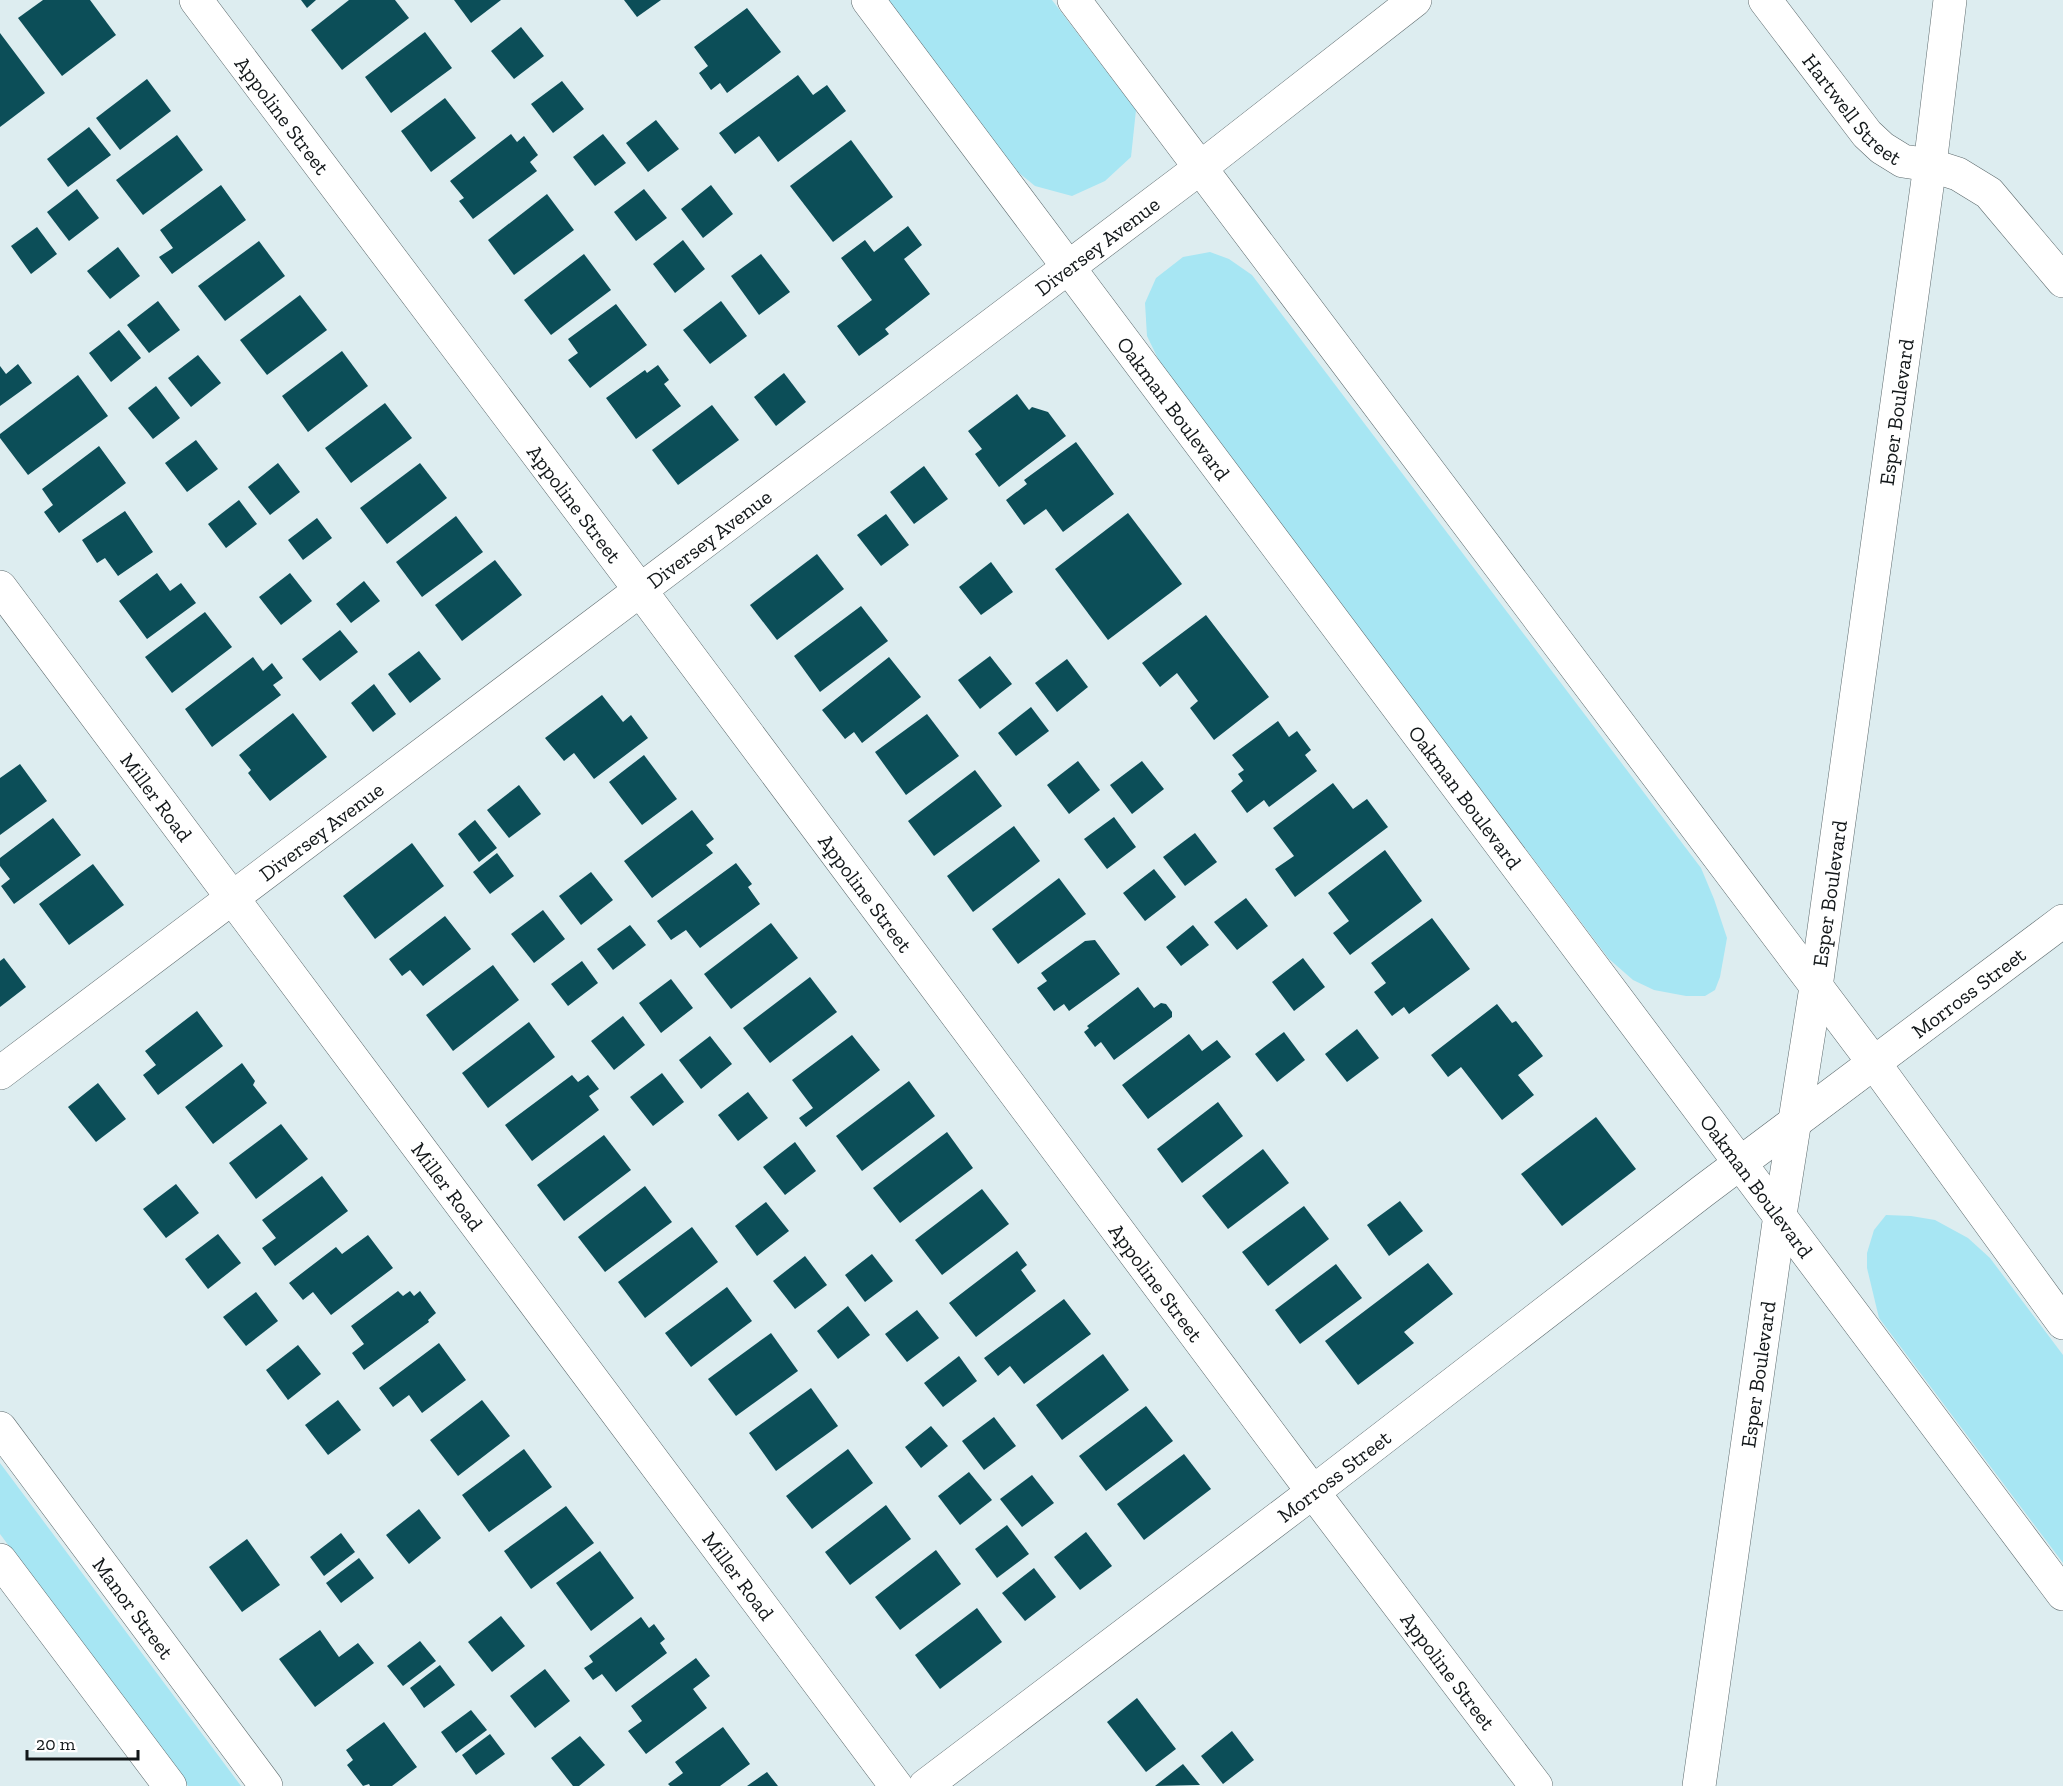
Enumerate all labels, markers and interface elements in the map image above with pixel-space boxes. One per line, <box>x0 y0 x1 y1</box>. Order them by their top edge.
street label: Hartwell Street <box>1798 48 1906 170</box>
street label: Appoline Street <box>230 51 335 179</box>
street label: Diversey Avenue <box>1030 191 1164 301</box>
street label: Oakman Boulevard <box>1112 331 1236 485</box>
street label: Esper Boulevard <box>1873 337 1918 487</box>
street label: Appoline Street <box>522 440 627 567</box>
street label: Diversey Avenue <box>642 483 776 593</box>
street label: Oakman Boulevard <box>1404 720 1528 874</box>
street label: Miller Road <box>116 748 198 846</box>
street label: Diversey Avenue <box>254 776 388 886</box>
street label: Esper Boulevard <box>1806 818 1852 968</box>
street label: Appoline Street <box>814 829 918 957</box>
street label: Morross Street <box>1906 941 2030 1043</box>
street label: Oakman Boulevard <box>1695 1109 1819 1263</box>
street label: Miller Road <box>407 1137 489 1236</box>
street label: Appoline Street <box>1104 1218 1209 1346</box>
street label: Esper Boulevard <box>1735 1299 1780 1449</box>
street label: Morross Street <box>1272 1424 1395 1527</box>
street label: Miller Road <box>698 1526 780 1625</box>
street label: Manor Street <box>88 1552 180 1664</box>
street label: Appoline Street <box>1396 1607 1501 1735</box>
scale bar <box>27 1723 138 1761</box>
text: 20 m <box>36 1733 76 1755</box>

